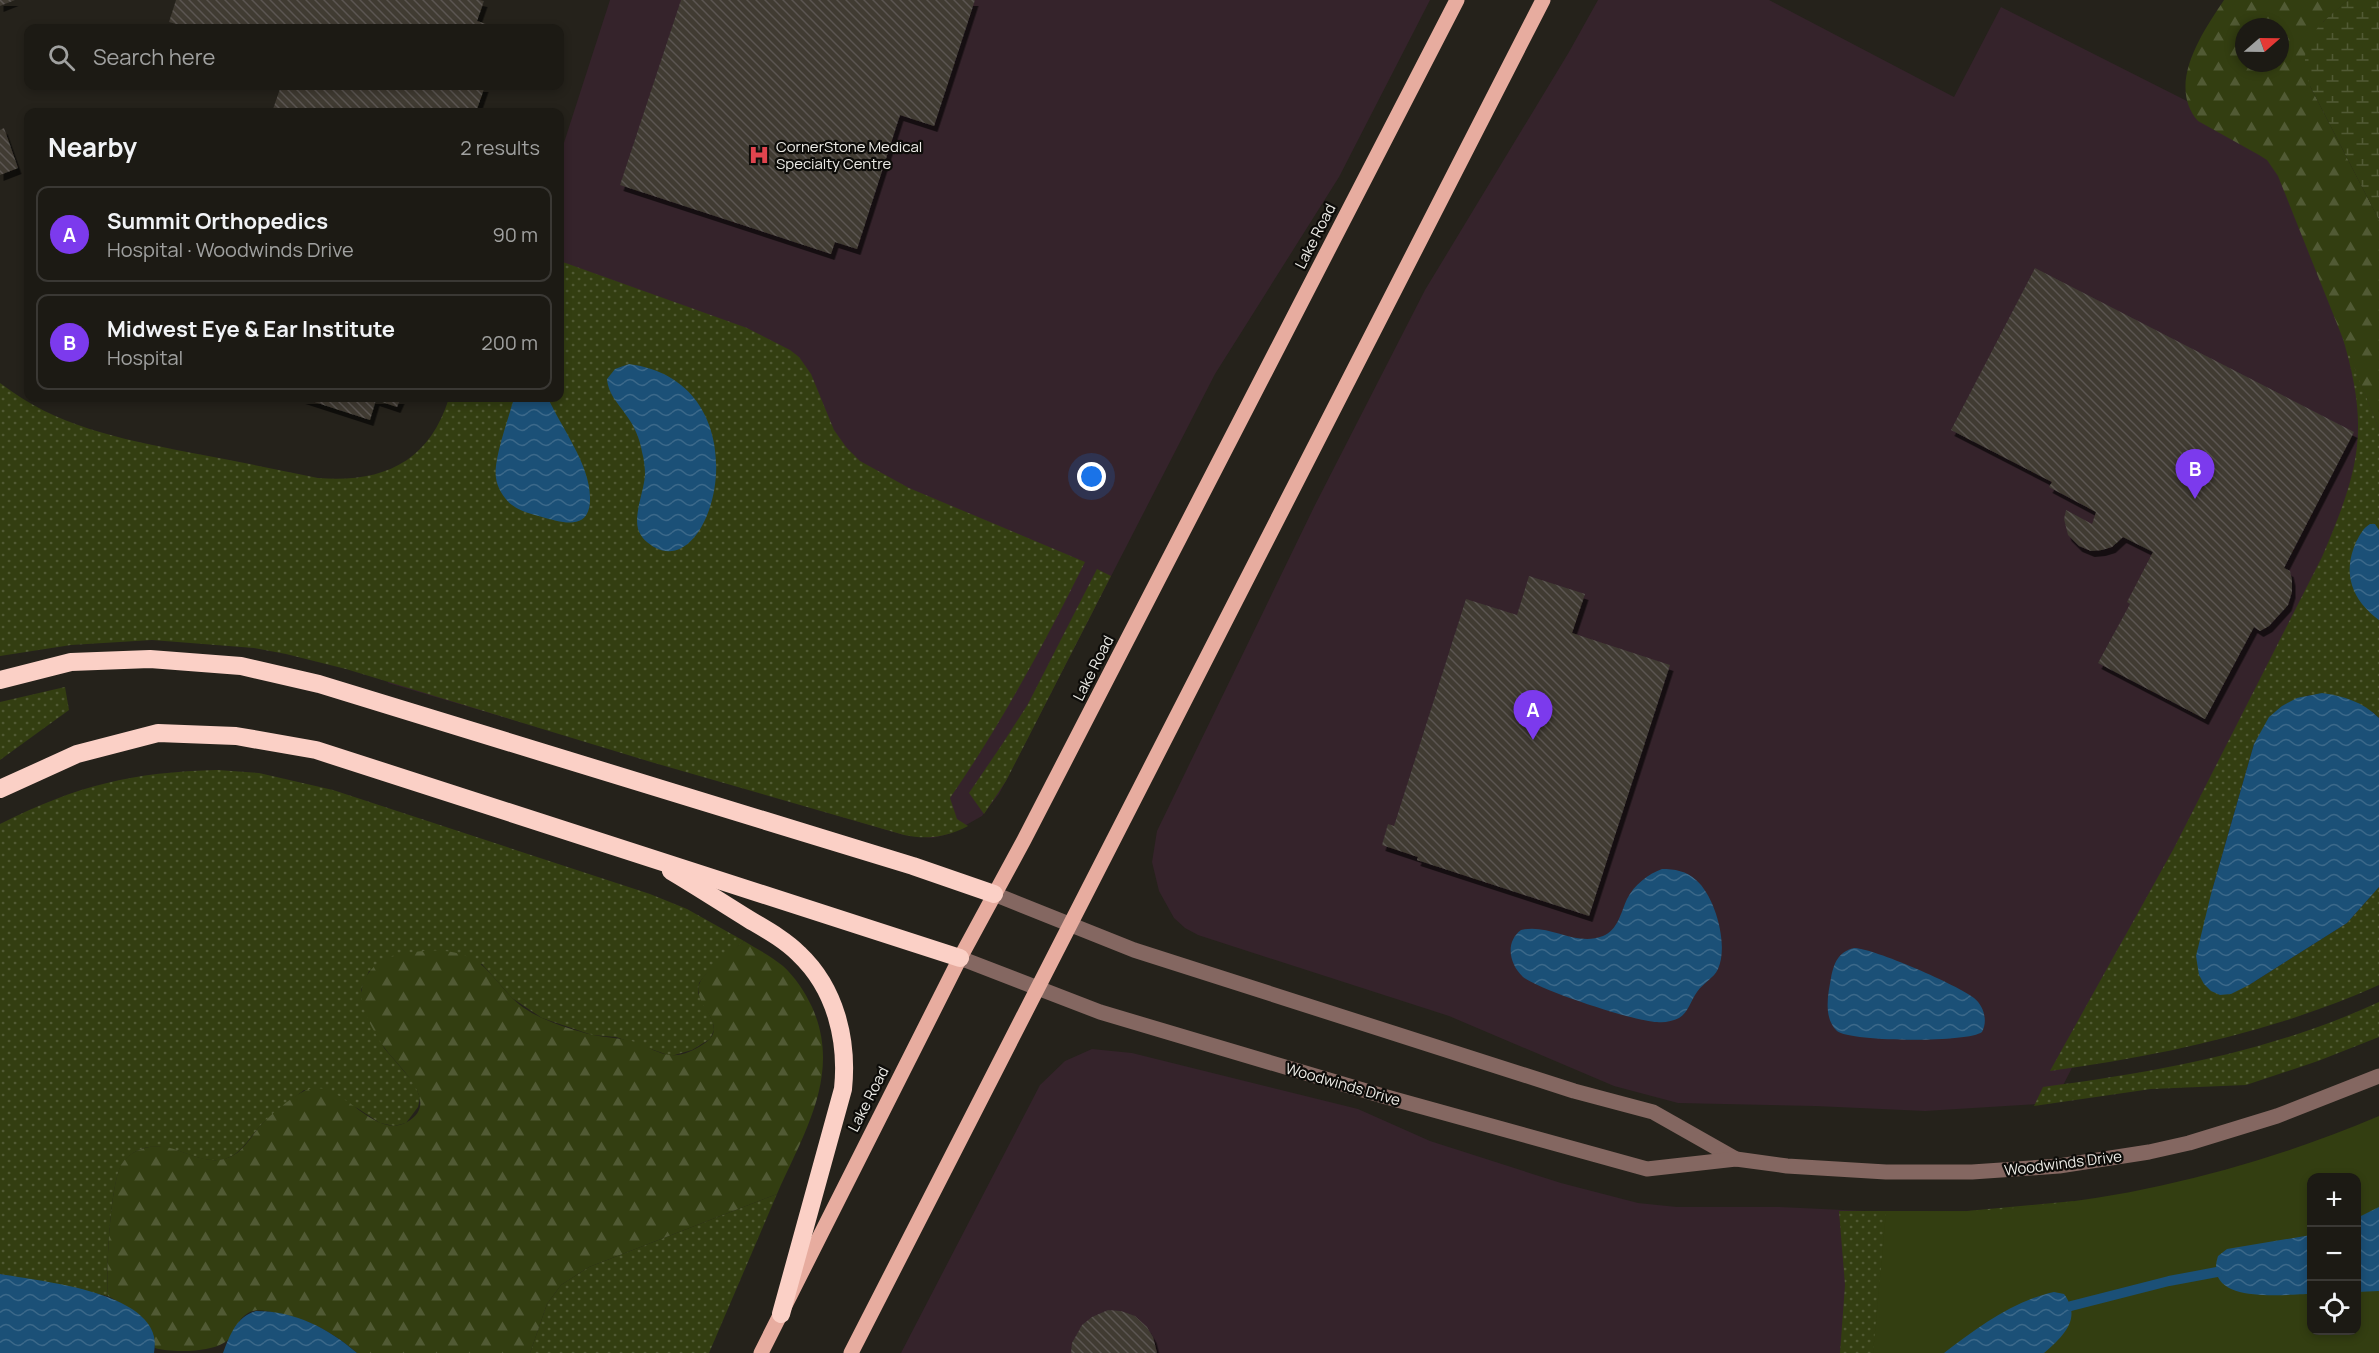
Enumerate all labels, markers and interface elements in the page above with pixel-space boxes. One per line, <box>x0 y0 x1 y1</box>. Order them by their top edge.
north arrow <box>2235 18 2289 72</box>
search box <box>24 24 564 90</box>
icon: search <box>45 41 78 74</box>
text: Search here <box>93 42 215 72</box>
text: Nearby <box>48 129 137 165</box>
text: 2 results <box>460 134 540 161</box>
place label: CornerStone Medical Specialty Centre <box>776 136 922 174</box>
hospital icon: CornerStone Medical Specialty Centre <box>747 143 771 167</box>
street label: Lake Road <box>1290 200 1340 272</box>
text: Summit Orthopedics <box>107 206 328 236</box>
text: A <box>63 221 76 248</box>
text: 90 m <box>492 221 538 248</box>
text: Hospital · Woodwinds Drive <box>107 236 354 263</box>
text: Midwest Eye & Ear Institute <box>107 314 395 344</box>
text: B <box>63 329 76 356</box>
text: 200 m <box>481 329 538 356</box>
text: Hospital <box>107 344 183 371</box>
pin: B <box>2176 450 2214 499</box>
your location <box>1077 462 1106 491</box>
street label: Lake Road <box>1068 632 1118 704</box>
pin: A <box>1514 690 1552 740</box>
street label: Woodwinds Drive <box>1283 1058 1403 1110</box>
street label: Lake Road <box>843 1063 893 1135</box>
street label: Woodwinds Drive <box>2003 1145 2123 1181</box>
map controls <box>2307 1173 2361 1335</box>
button: + <box>2307 1173 2361 1227</box>
button: − <box>2307 1227 2361 1281</box>
button: locate <box>2307 1281 2361 1335</box>

